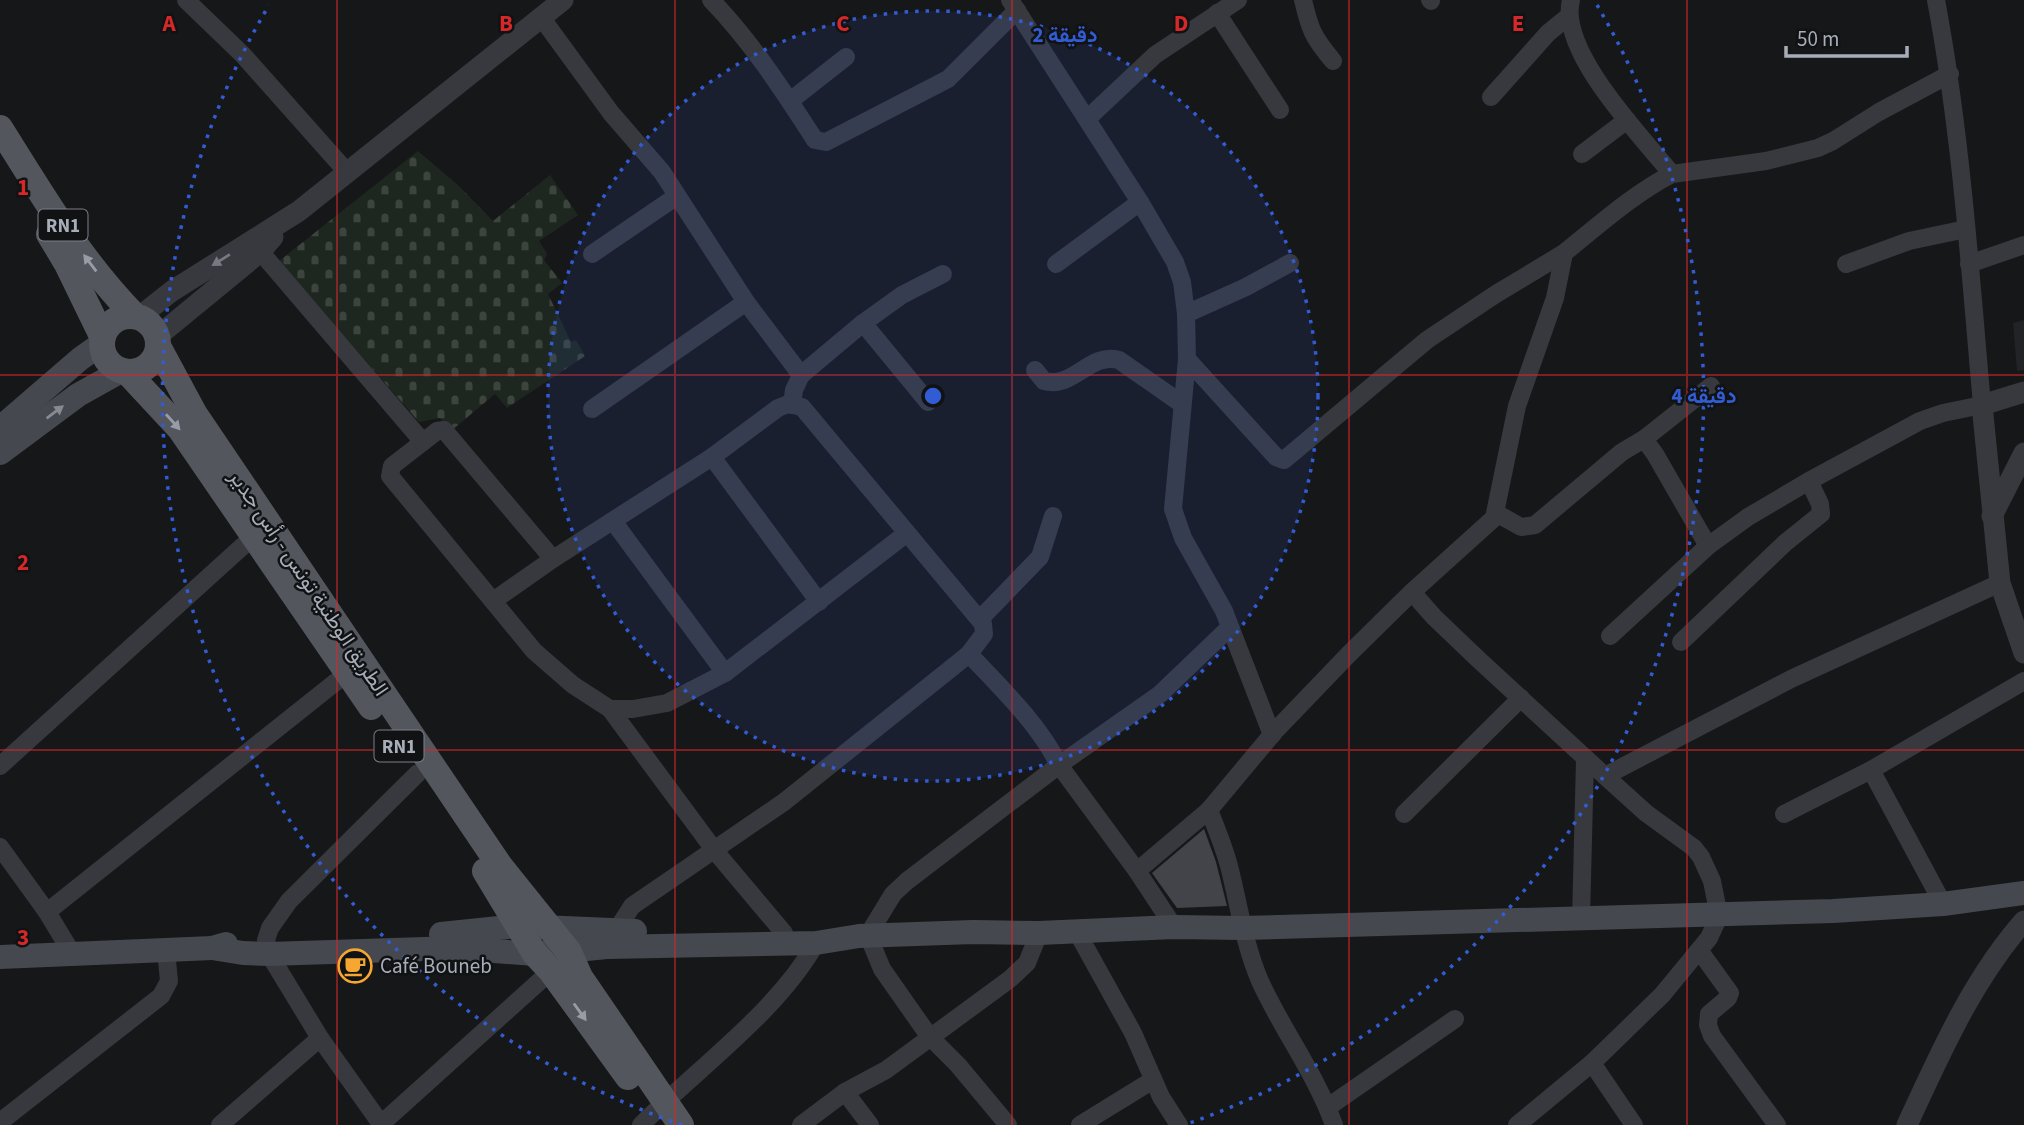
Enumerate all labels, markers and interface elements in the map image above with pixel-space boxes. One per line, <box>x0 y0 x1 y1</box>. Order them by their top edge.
text: A <box>161 7 176 40</box>
text: B <box>499 7 513 40</box>
text: C <box>836 7 850 40</box>
text: D <box>1174 7 1188 40</box>
text: E <box>1512 7 1524 40</box>
scale bar <box>1786 14 1907 58</box>
text: 2 دقيقة <box>1033 20 1097 50</box>
text: 50 m <box>1797 24 1839 54</box>
text: 1 <box>17 171 29 204</box>
road number: RN1 <box>38 210 88 241</box>
one-way arrow <box>211 253 230 266</box>
one-way arrow <box>82 255 97 273</box>
text: 4 دقيقة <box>1672 381 1736 411</box>
centre of rings <box>921 384 945 408</box>
one-way arrow <box>45 404 63 419</box>
one-way arrow <box>165 413 181 430</box>
street label: الطريق الوطنية تونس - رأس جدير <box>221 463 396 702</box>
text: 2 <box>17 546 29 579</box>
road number: RN1 <box>374 730 424 762</box>
text: 3 <box>17 921 29 954</box>
cafe icon: Café Bouneb <box>336 947 374 985</box>
place label: Café Bouneb <box>380 951 492 981</box>
one-way arrow <box>573 1003 587 1021</box>

